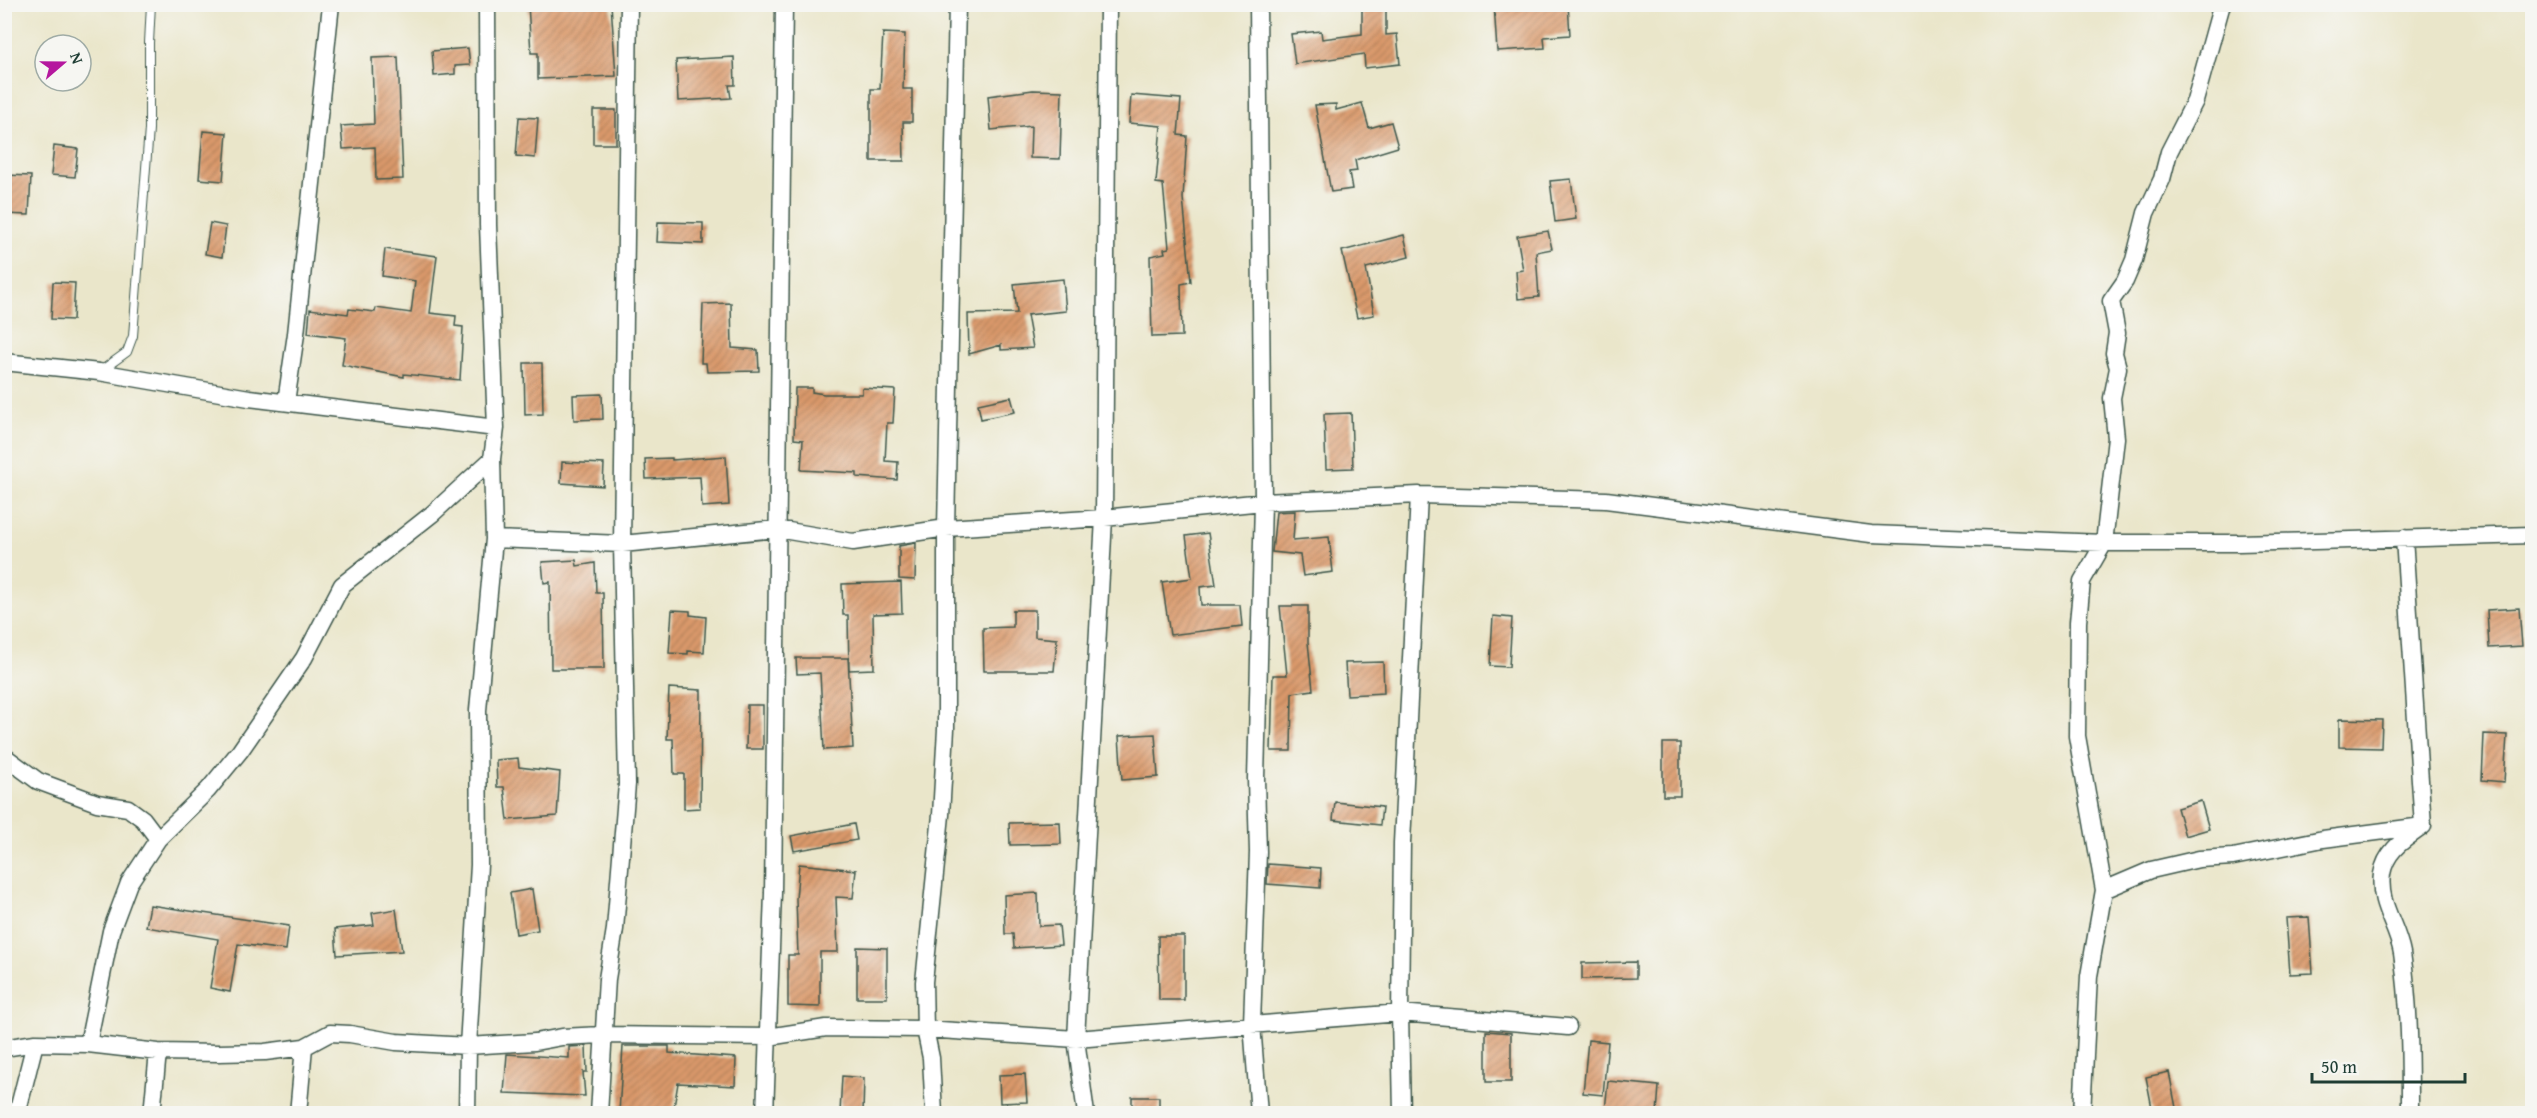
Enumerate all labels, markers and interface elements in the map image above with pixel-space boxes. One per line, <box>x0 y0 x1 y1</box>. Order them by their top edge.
north arrow <box>33 33 93 93</box>
text: N <box>64 49 90 67</box>
scale bar <box>2312 1046 2465 1084</box>
text: 50 m <box>2321 1053 2357 1080</box>

